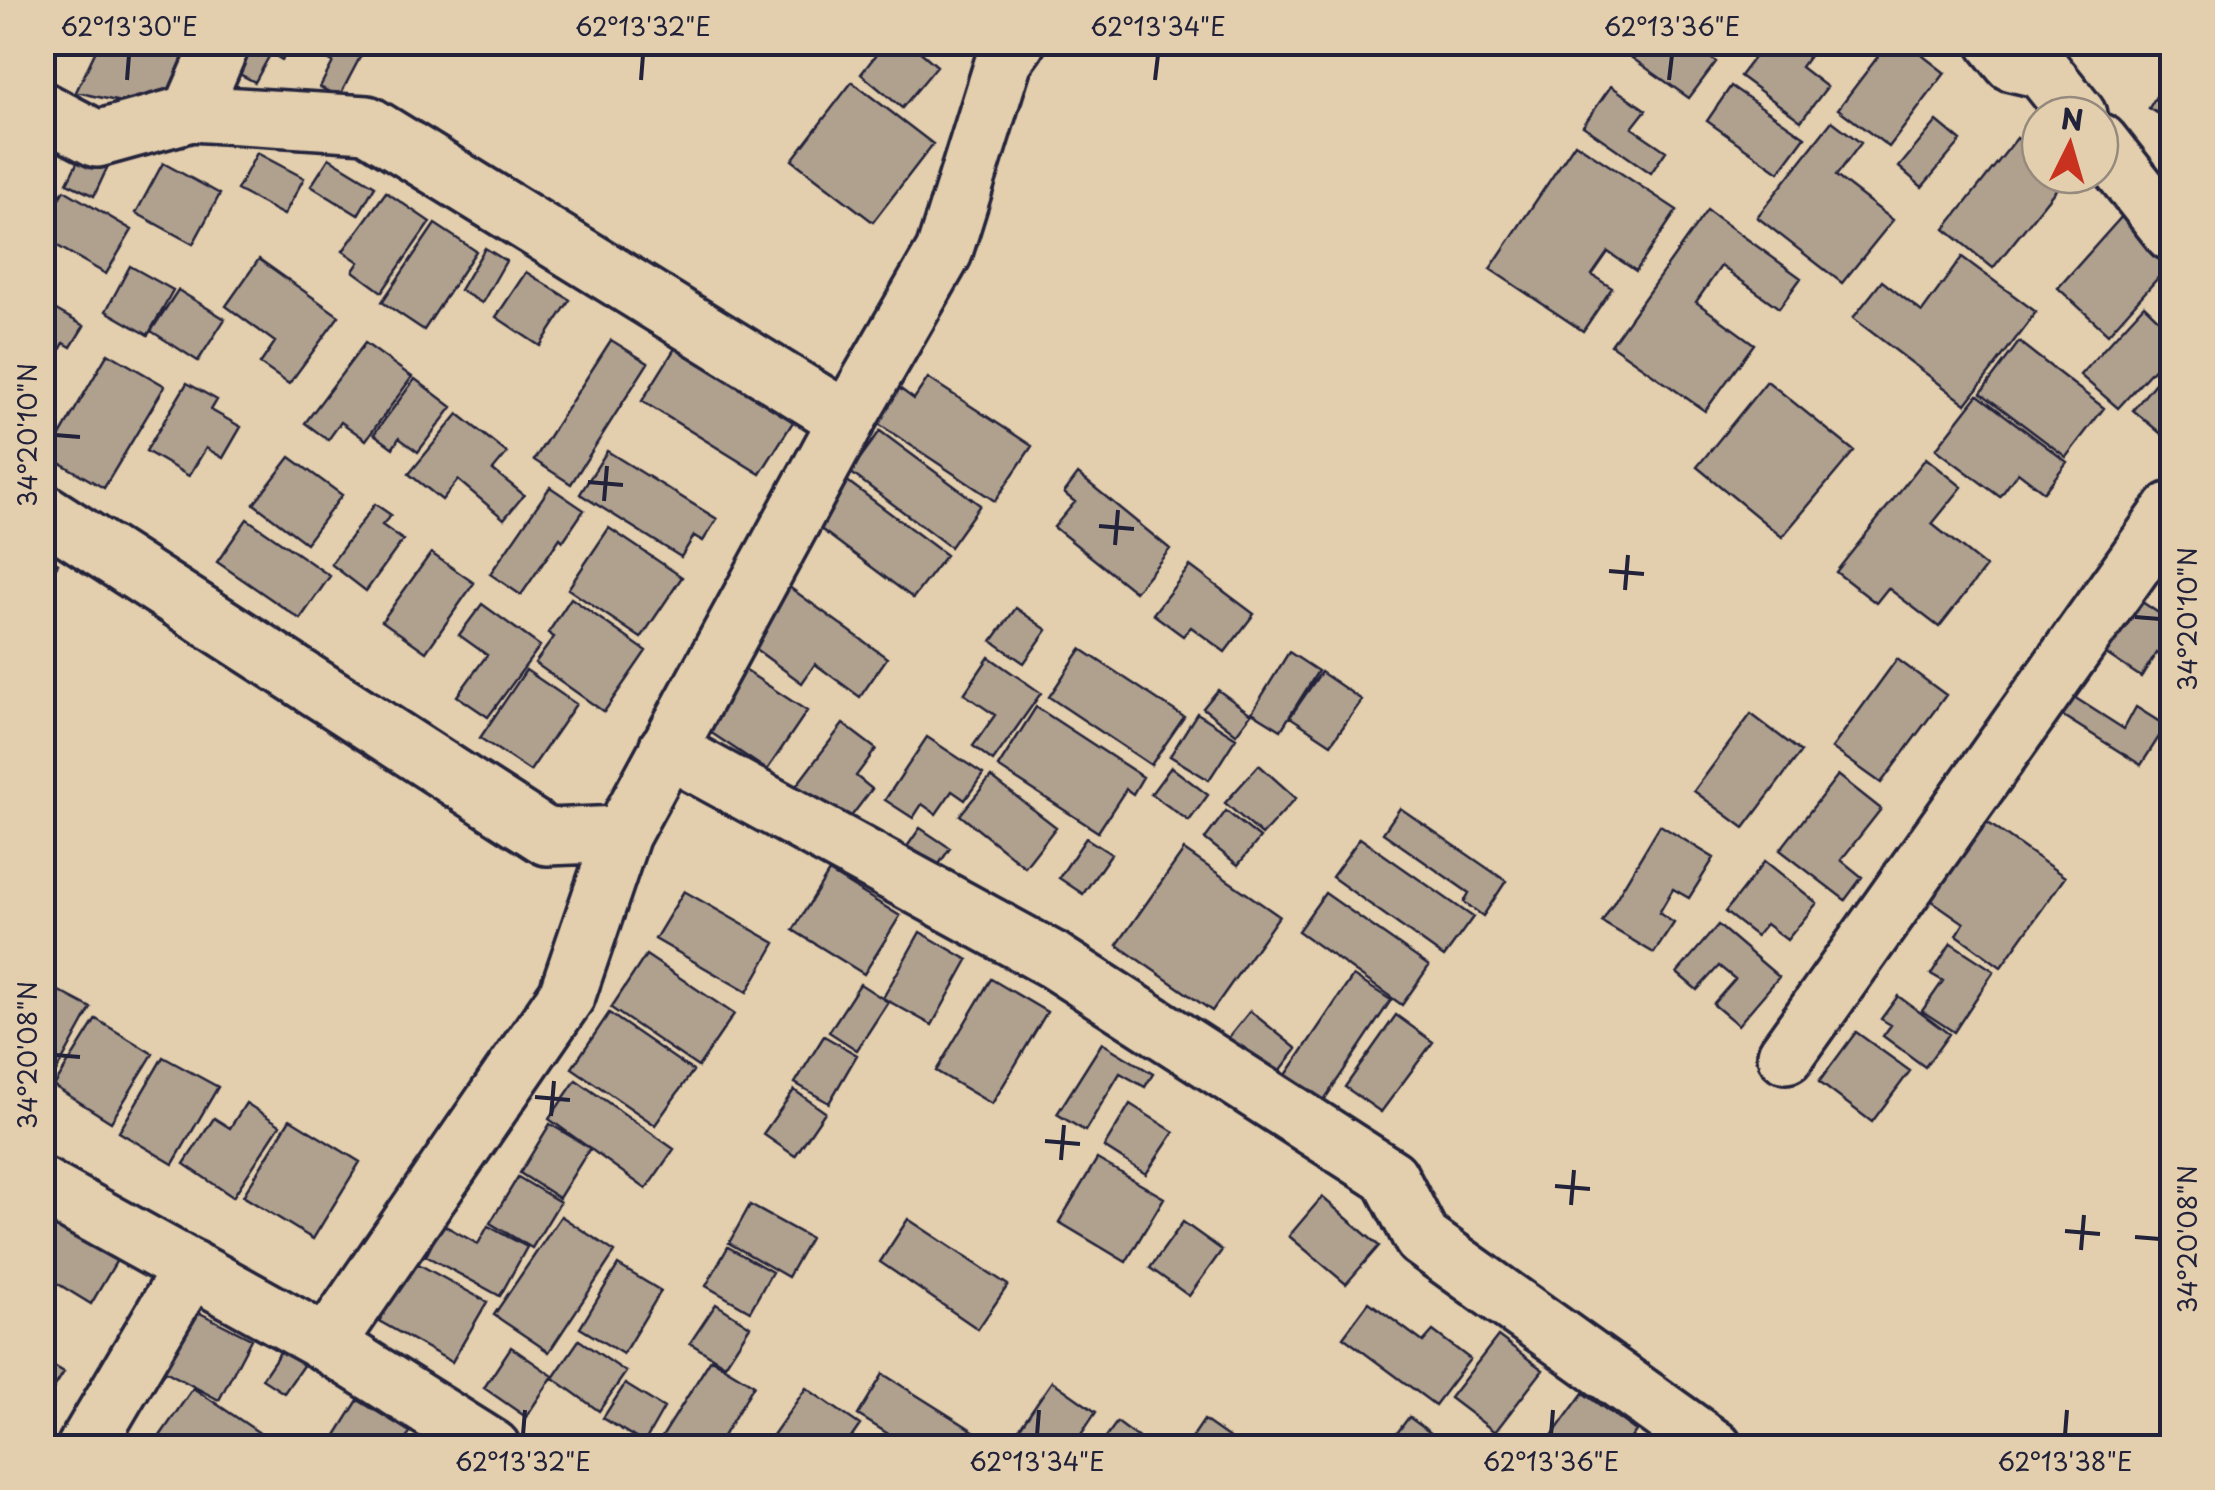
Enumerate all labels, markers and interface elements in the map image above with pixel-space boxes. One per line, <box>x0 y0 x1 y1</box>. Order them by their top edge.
text: 62°13'30"E <box>60 7 198 45</box>
text: 62°13'32"E <box>575 7 711 45</box>
text: 62°13'34"E <box>1090 7 1226 45</box>
text: 62°13'36"E <box>1604 7 1740 45</box>
north arrow <box>2020 95 2120 195</box>
text: N <box>2059 96 2085 141</box>
text: 34°20'10"N <box>8 363 46 507</box>
text: 34°20'10"N <box>2168 547 2206 691</box>
text: 34°20'08"N <box>8 981 46 1129</box>
text: 34°20'08"N <box>2168 1165 2206 1313</box>
text: 62°13'32"E <box>455 1442 591 1480</box>
text: 62°13'34"E <box>969 1442 1105 1480</box>
text: 62°13'36"E <box>1483 1442 1619 1480</box>
text: 62°13'38"E <box>1997 1442 2133 1480</box>

